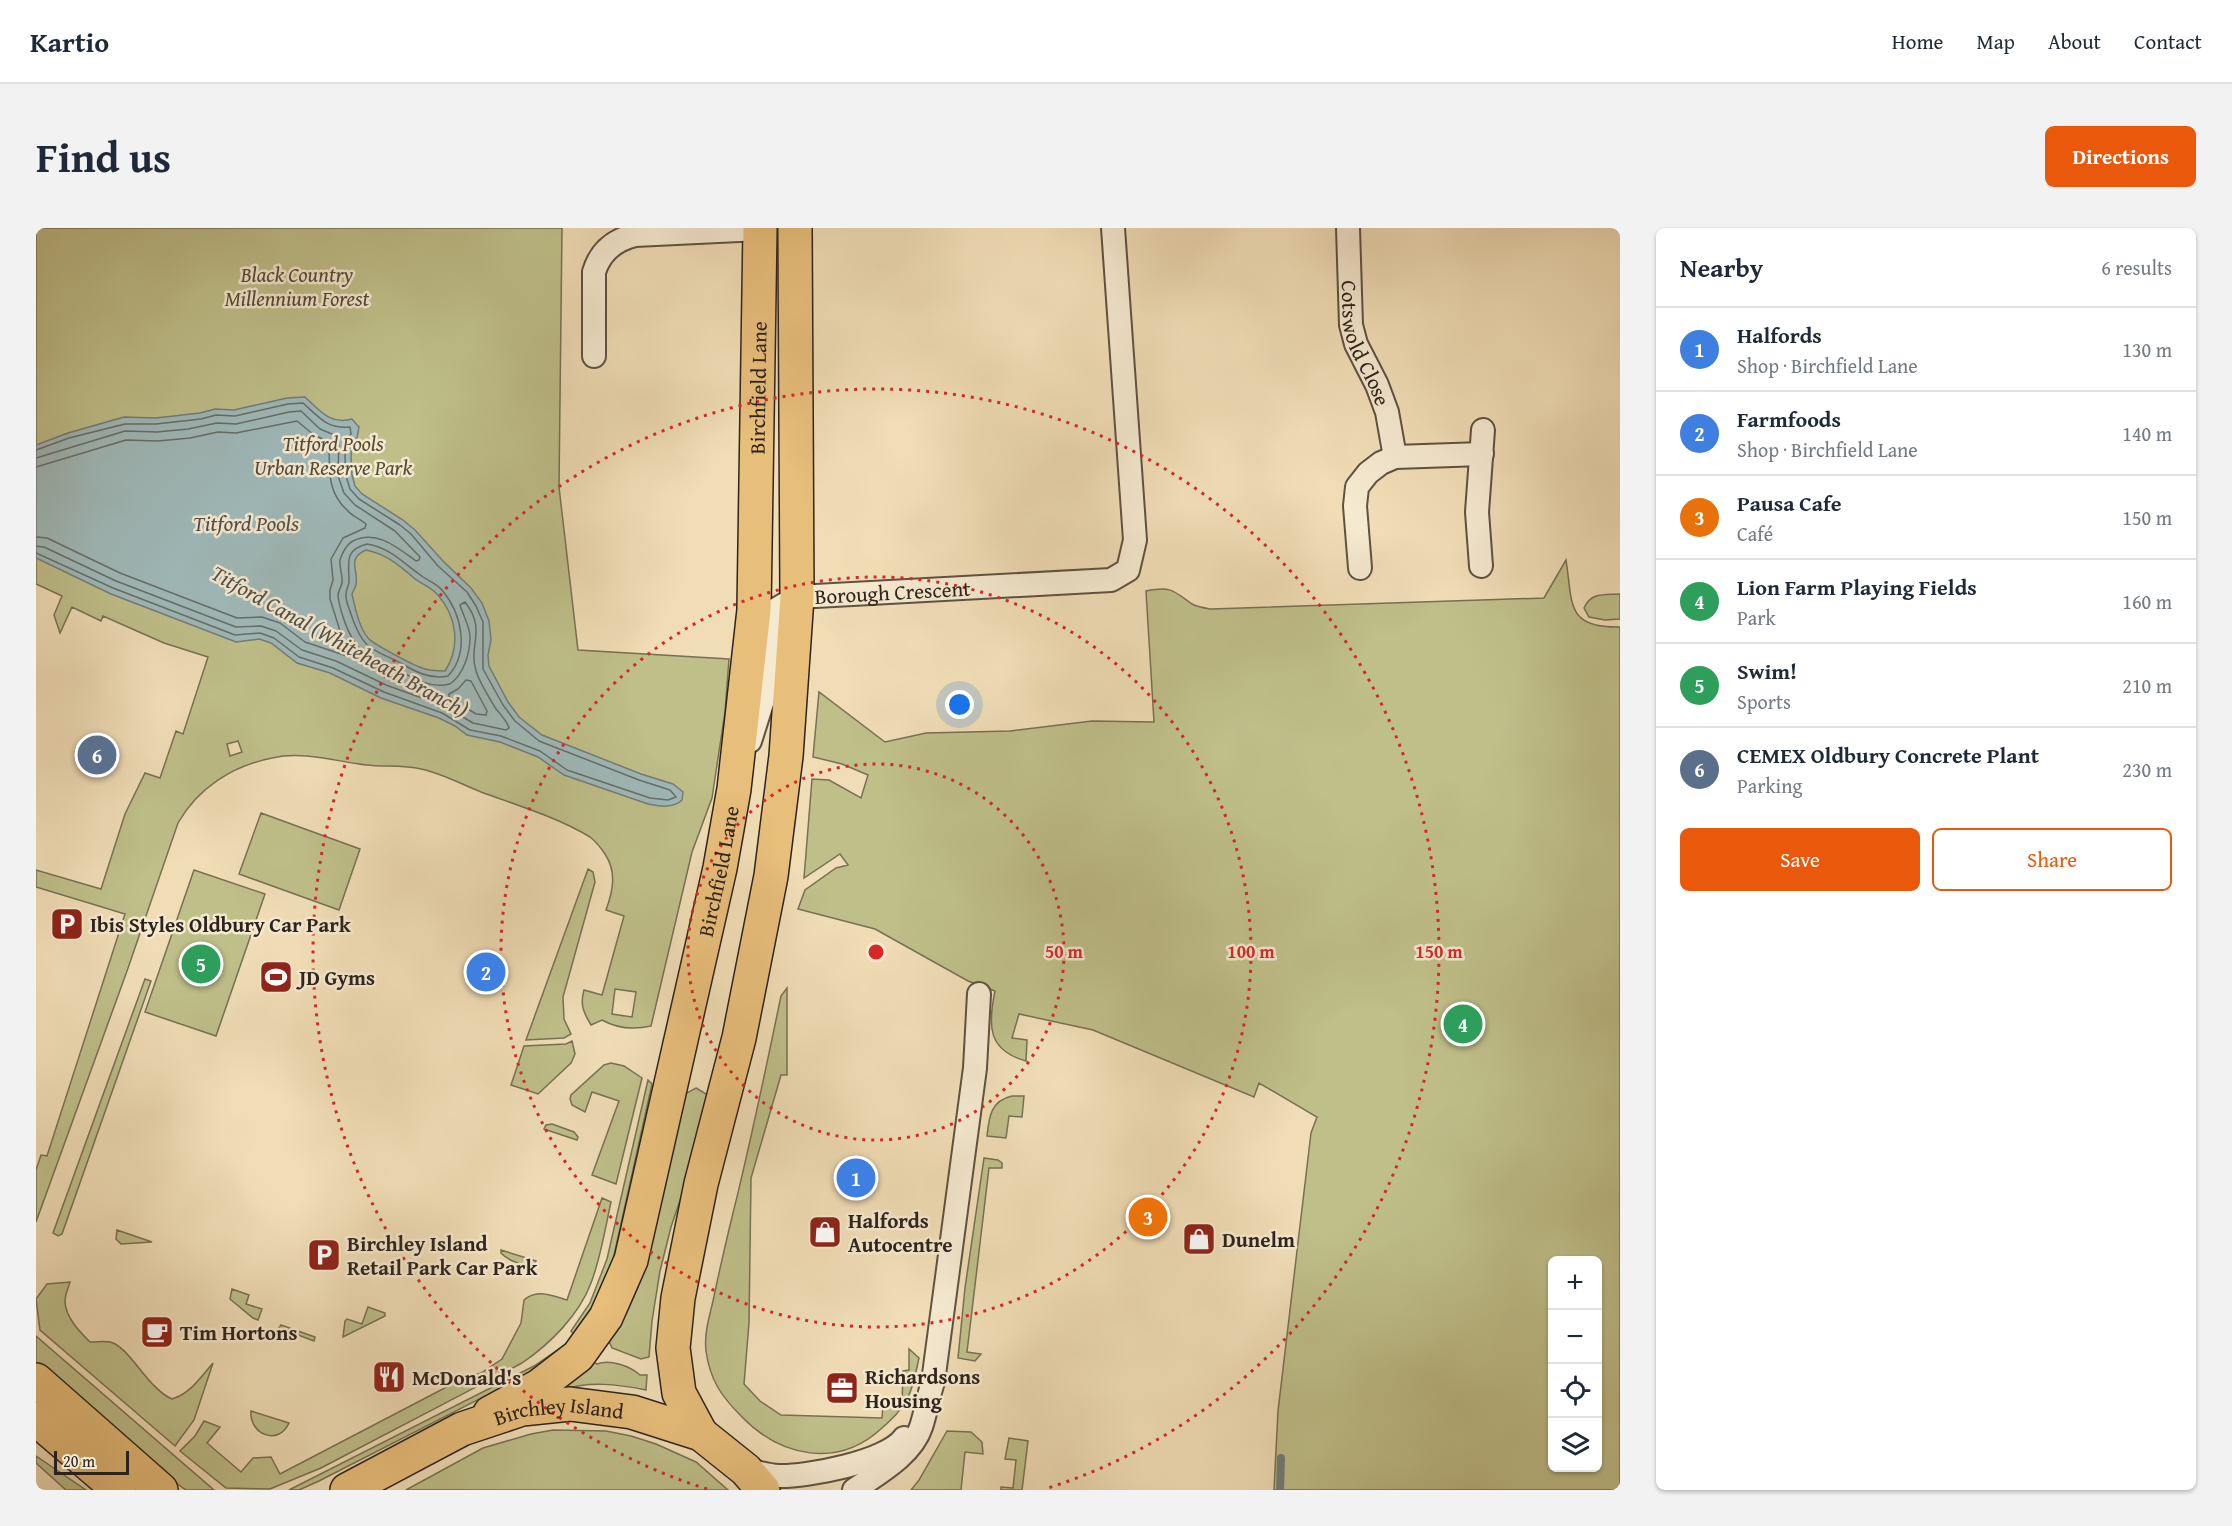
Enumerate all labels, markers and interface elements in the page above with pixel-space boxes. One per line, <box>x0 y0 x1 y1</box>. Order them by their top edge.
text: Kartio <box>30 21 109 62</box>
text: Home <box>1892 26 1943 57</box>
text: Map <box>1976 26 2015 57</box>
text: About <box>2048 26 2101 57</box>
text: Contact <box>2134 26 2202 57</box>
text: Find us <box>36 126 171 187</box>
button: Directions <box>2045 126 2196 187</box>
text: Nearby <box>1680 248 1763 287</box>
text: 6 results <box>2101 253 2172 282</box>
park label: Black Country Millennium Forest <box>225 259 370 314</box>
street label: Cotswold Close <box>1334 280 1399 410</box>
text: Halfords <box>1737 319 1822 351</box>
street label: Birchfield Lane <box>741 321 774 455</box>
text: 1 <box>1694 335 1705 364</box>
text: 130 m <box>2122 335 2172 364</box>
text: Shop · Birchfield Lane <box>1737 351 1918 380</box>
text: Farmfoods <box>1737 403 1841 435</box>
text: 2 <box>1694 419 1705 448</box>
text: 140 m <box>2122 419 2172 448</box>
park label: Titford Pools Urban Reserve Park <box>254 428 412 483</box>
text: Shop · Birchfield Lane <box>1737 435 1918 464</box>
text: Pausa Cafe <box>1737 487 1841 519</box>
text: 3 <box>1694 503 1705 532</box>
text: 150 m <box>2122 503 2172 532</box>
water label: Titford Pools <box>193 507 299 539</box>
text: Café <box>1737 519 1773 548</box>
water label: Titford Canal (Whiteheath Branch) <box>206 557 474 725</box>
text: Lion Farm Playing Fields <box>1737 571 1977 603</box>
street label: Borough Crescent <box>814 572 972 612</box>
text: 4 <box>1694 587 1705 616</box>
text: 160 m <box>2122 587 2172 616</box>
text: Park <box>1737 603 1776 632</box>
text: Swim! <box>1737 655 1797 687</box>
text: 5 <box>1694 671 1705 700</box>
text: 210 m <box>2122 671 2172 700</box>
text: Sports <box>1737 687 1791 716</box>
your location <box>945 690 974 719</box>
pin: 6 <box>78 732 116 778</box>
text: CEMEX Oldbury Concrete Plant <box>1737 739 2039 771</box>
text: 6 <box>1694 755 1705 784</box>
text: 230 m <box>2122 755 2172 784</box>
text: Parking <box>1737 771 1802 800</box>
street label: Birchfield Lane <box>689 803 746 940</box>
button: Save <box>1680 828 1920 891</box>
button: Share <box>1932 828 2172 891</box>
parking icon: Ibis Styles Oldbury Car Park <box>49 906 85 942</box>
place label: Ibis Styles Oldbury Car Park <box>90 909 352 940</box>
text: 50 m <box>1045 938 1084 965</box>
text: 100 m <box>1227 938 1275 965</box>
text: 150 m <box>1415 938 1463 965</box>
pin: 5 <box>182 942 220 986</box>
centre of rings <box>866 942 886 962</box>
pin: 2 <box>466 950 506 994</box>
sports icon: JD Gyms <box>258 959 294 995</box>
place label: JD Gyms <box>296 962 375 993</box>
pin: 4 <box>1444 1002 1482 1046</box>
pin: 1 <box>836 1156 876 1200</box>
pin: 3 <box>1128 1194 1168 1240</box>
place label: Halfords Autocentre <box>848 1205 953 1260</box>
shop icon: Halfords Autocentre <box>807 1214 843 1250</box>
shop icon: Dunelm <box>1181 1221 1217 1257</box>
place label: Dunelm <box>1222 1224 1295 1255</box>
place label: Birchley Island Retail Park Car Park <box>347 1228 538 1283</box>
parking icon: Birchley Island Retail Park Car Park <box>306 1237 342 1273</box>
map controls <box>1548 1256 1602 1472</box>
button: + <box>1548 1256 1602 1310</box>
button: − <box>1548 1310 1602 1364</box>
cafe icon: Tim Hortons <box>139 1314 175 1350</box>
place label: Tim Hortons <box>180 1317 297 1348</box>
restaurant icon: McDonald's <box>371 1359 407 1395</box>
place label: Richardsons Housing <box>865 1361 980 1416</box>
place label: McDonald's <box>412 1362 521 1393</box>
button: locate <box>1548 1364 1602 1418</box>
office icon: Richardsons Housing <box>824 1370 860 1406</box>
street label: Birchley Island <box>489 1389 626 1433</box>
button: layers <box>1548 1418 1602 1472</box>
scale bar <box>54 1448 129 1476</box>
text: 20 m <box>63 1449 95 1473</box>

